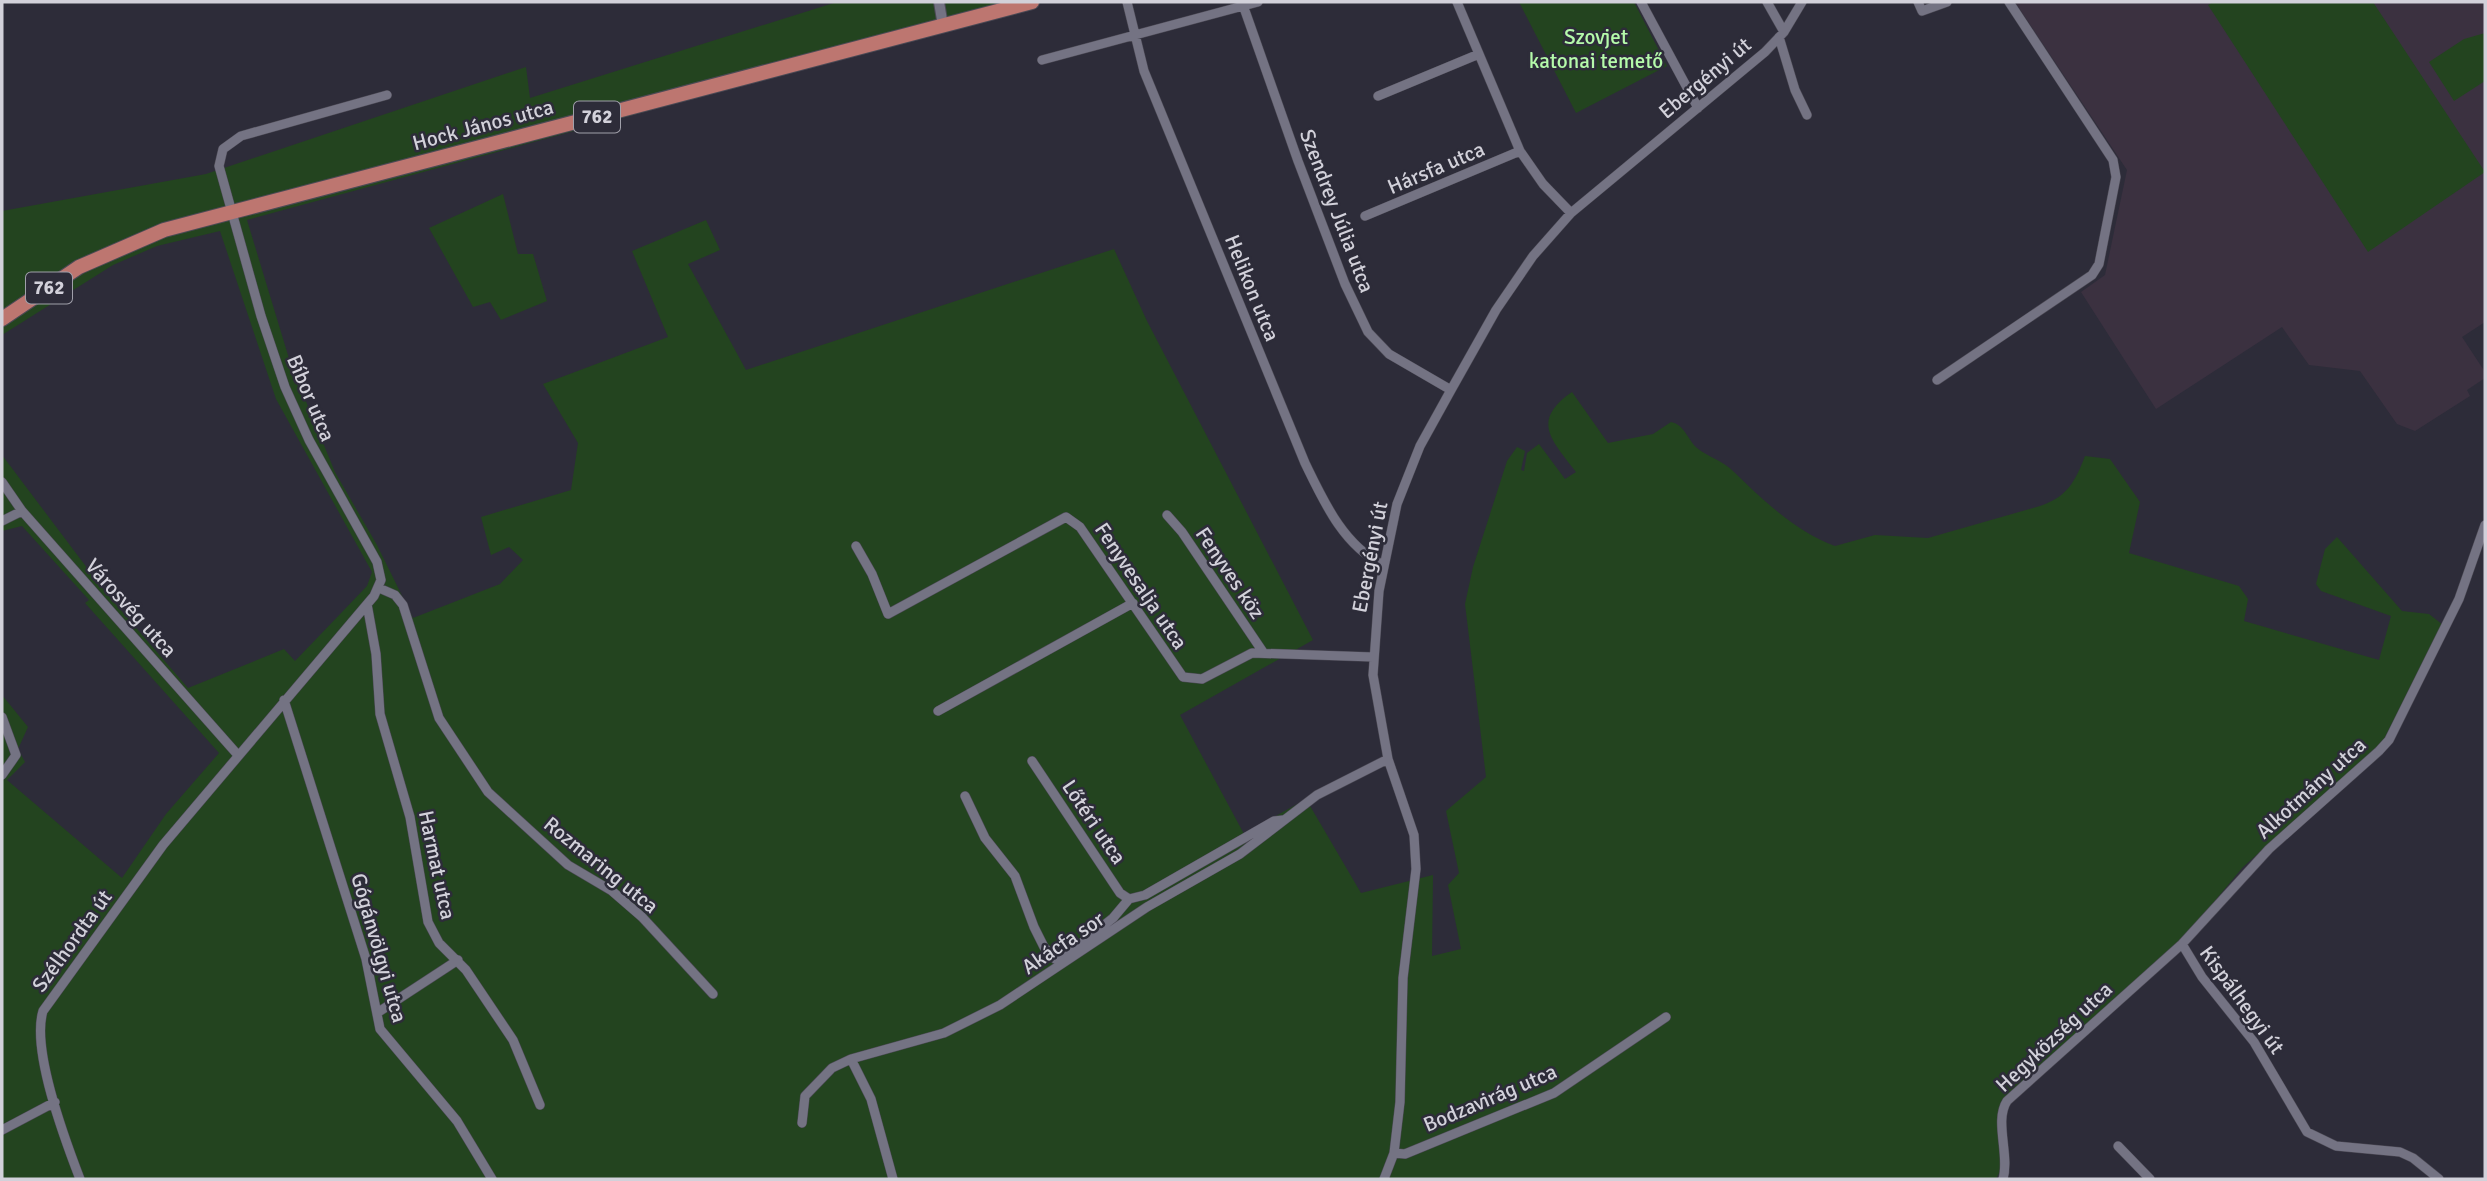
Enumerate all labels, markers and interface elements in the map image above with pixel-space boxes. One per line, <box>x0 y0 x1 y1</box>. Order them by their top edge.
park label: Szovjet katonai temető <box>1529 24 1663 74</box>
street label: Ebergényi út <box>1653 32 1757 124</box>
street label: Hock János utca <box>410 94 556 156</box>
road number: 762 <box>574 102 620 132</box>
street label: Szendrey Júlia utca <box>1294 126 1380 296</box>
street label: Hársfa utca <box>1383 136 1489 200</box>
street label: Helikon utca <box>1219 231 1285 345</box>
road number: 762 <box>26 272 72 304</box>
street label: Bíbor utca <box>281 351 341 445</box>
street label: Ebergényi út <box>1346 499 1394 615</box>
street label: Fenyvesalja utca <box>1089 517 1193 655</box>
street label: Fenyves köz <box>1190 522 1270 624</box>
street label: Városvég utca <box>80 553 182 663</box>
street label: Alkotmány utca <box>2251 732 2371 844</box>
street label: Lőtéri utca <box>1056 775 1132 869</box>
street label: Harmat utca <box>413 808 461 922</box>
street label: Rozmaring utca <box>538 811 664 919</box>
street label: Gógánvölgyi utca <box>345 870 413 1026</box>
street label: Szélhordta út <box>26 885 118 997</box>
street label: Akácfa sor <box>1017 906 1109 980</box>
street label: Kispálhegyi út <box>2194 941 2290 1059</box>
street label: Hegyközség utca <box>1990 976 2118 1098</box>
street label: Bodzavirág utca <box>1419 1058 1561 1138</box>

